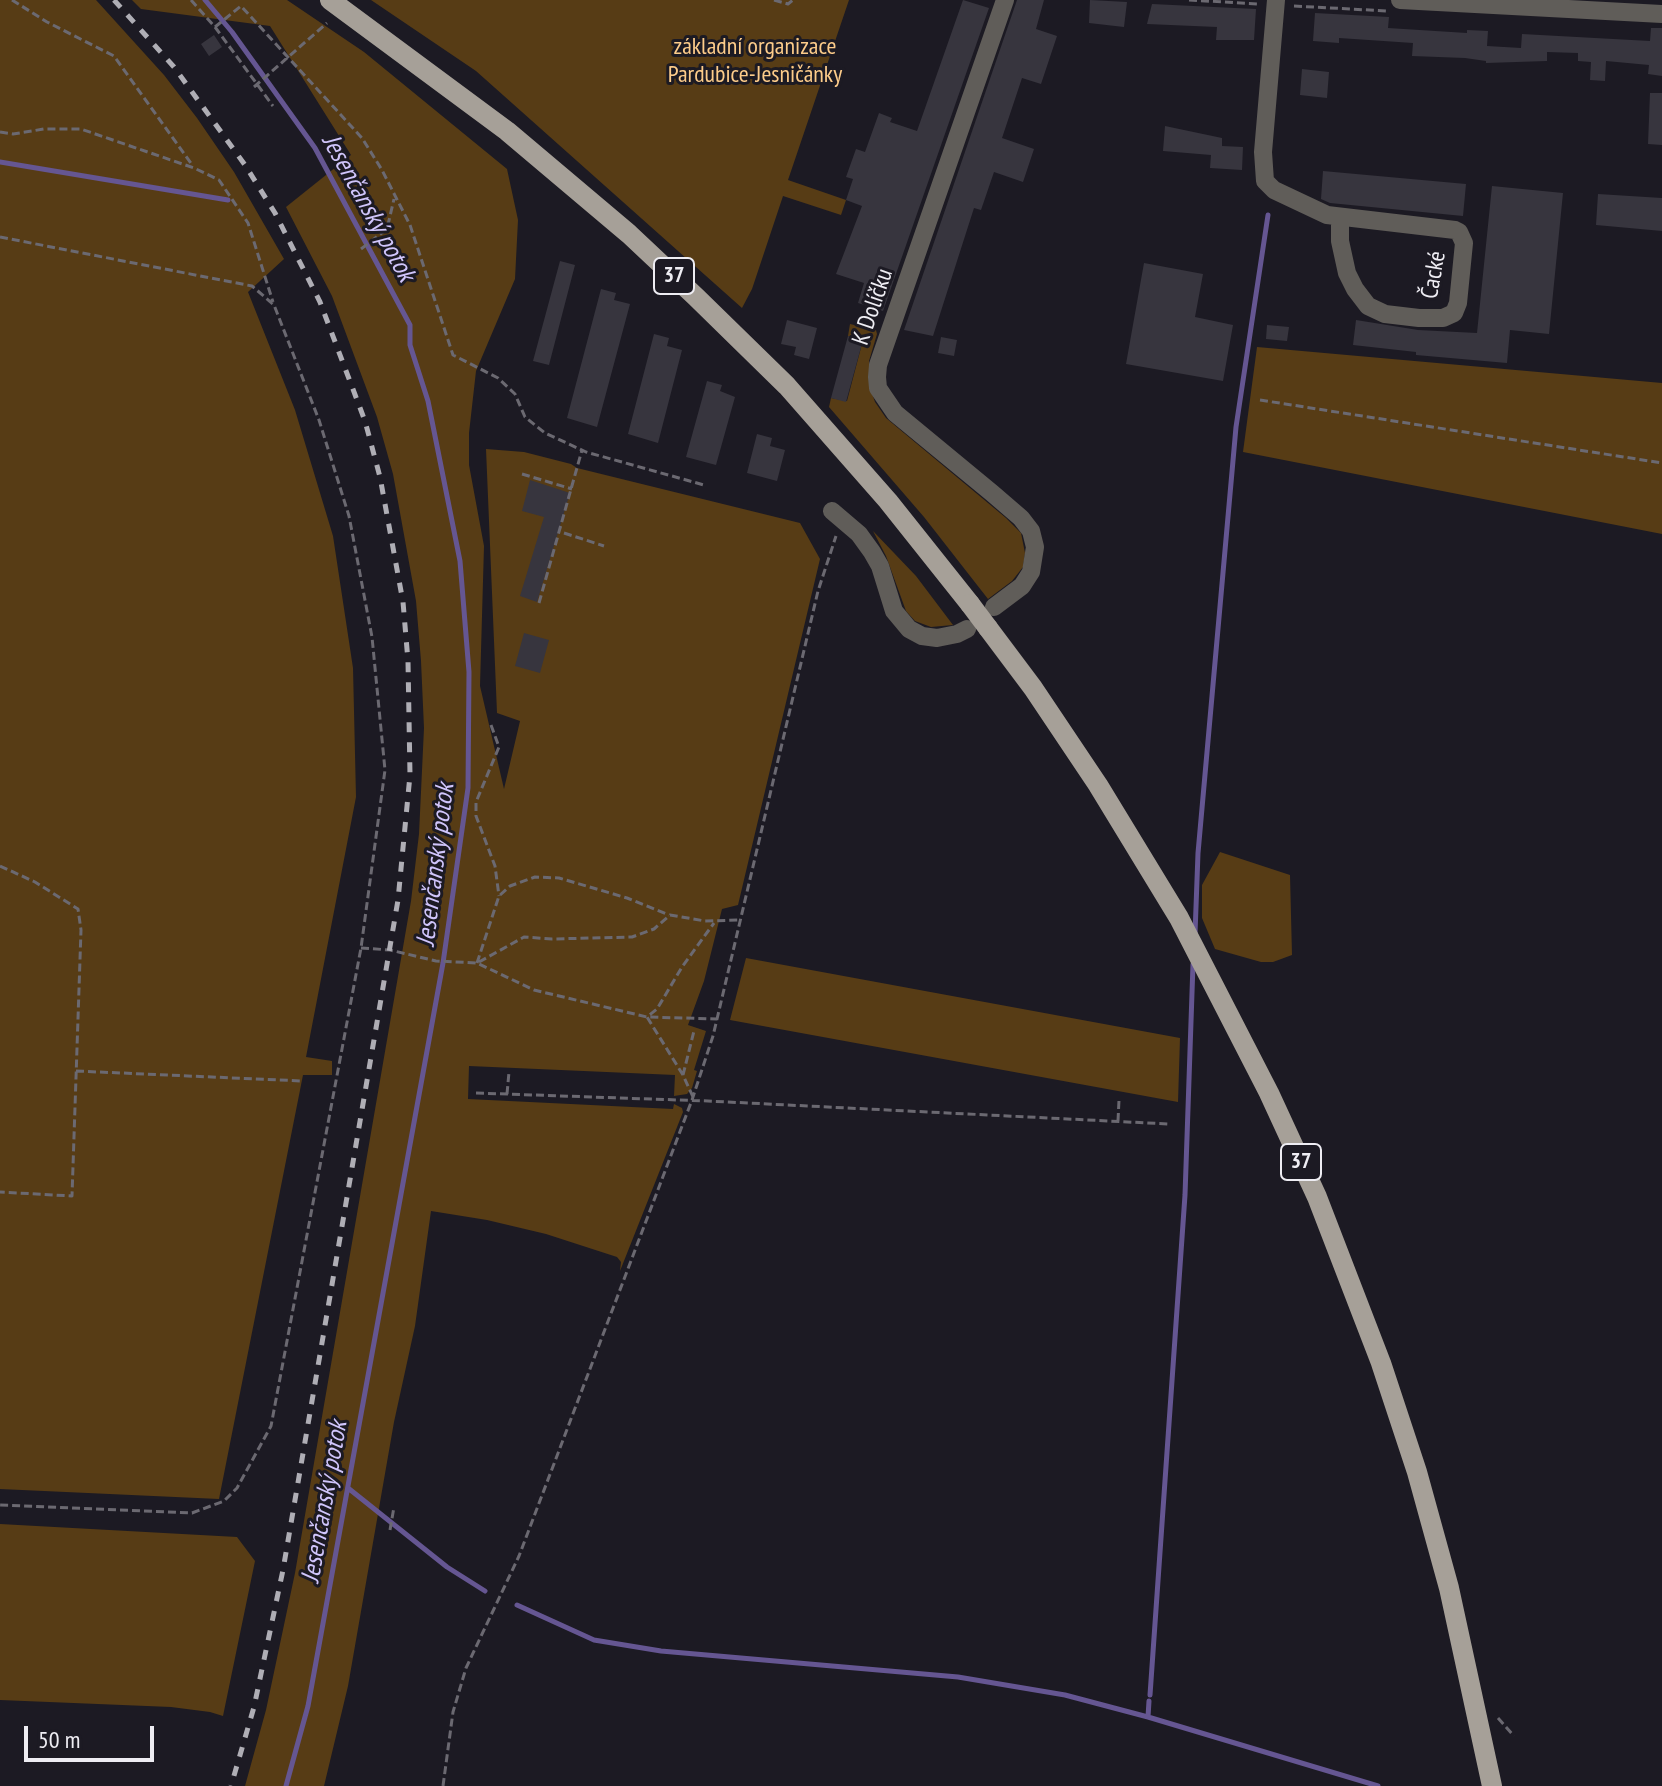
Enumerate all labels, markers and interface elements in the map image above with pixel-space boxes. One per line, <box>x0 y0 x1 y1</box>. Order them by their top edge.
park label: základní organizace Pardubice-Jesničánky <box>668 33 842 89</box>
water label: Jesenčanský potok <box>315 129 421 287</box>
street label: Čacké <box>1416 249 1452 301</box>
road number: 37 <box>654 258 694 294</box>
street label: K Dolíčku <box>847 265 899 349</box>
water label: Jesenčanský potok <box>411 782 461 948</box>
road number: 37 <box>1281 1144 1321 1180</box>
water label: Jesenčanský potok <box>295 1419 355 1585</box>
scale bar <box>28 1710 158 1760</box>
text: 50 m <box>38 1724 80 1755</box>

